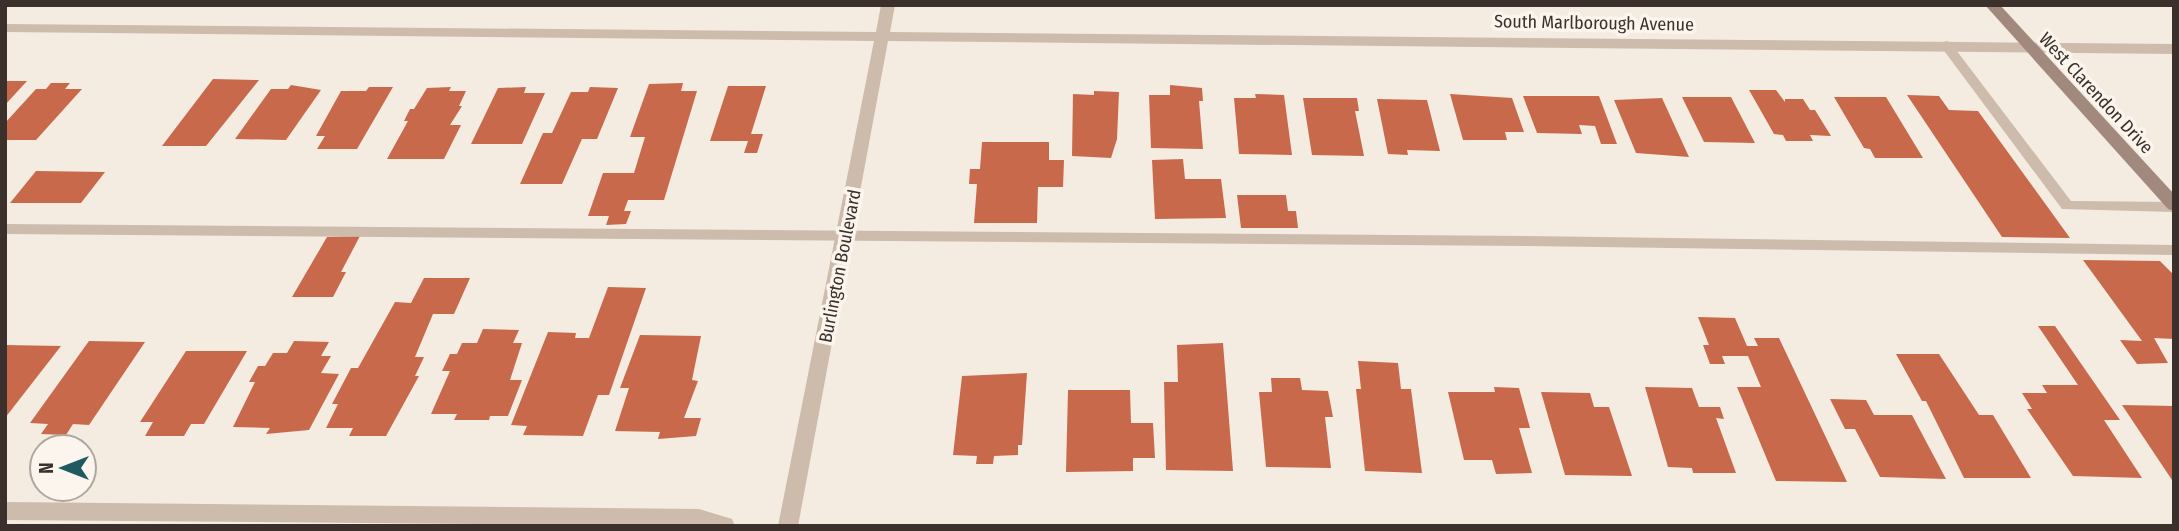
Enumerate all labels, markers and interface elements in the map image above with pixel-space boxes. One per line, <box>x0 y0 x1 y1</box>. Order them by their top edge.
street label: South Marlborough Avenue <box>1494 10 1694 36</box>
street label: West Clarendon Drive <box>2034 28 2158 158</box>
street label: Burlington Boulevard <box>814 187 866 345</box>
north arrow <box>28 433 98 503</box>
text: N <box>35 462 58 474</box>

